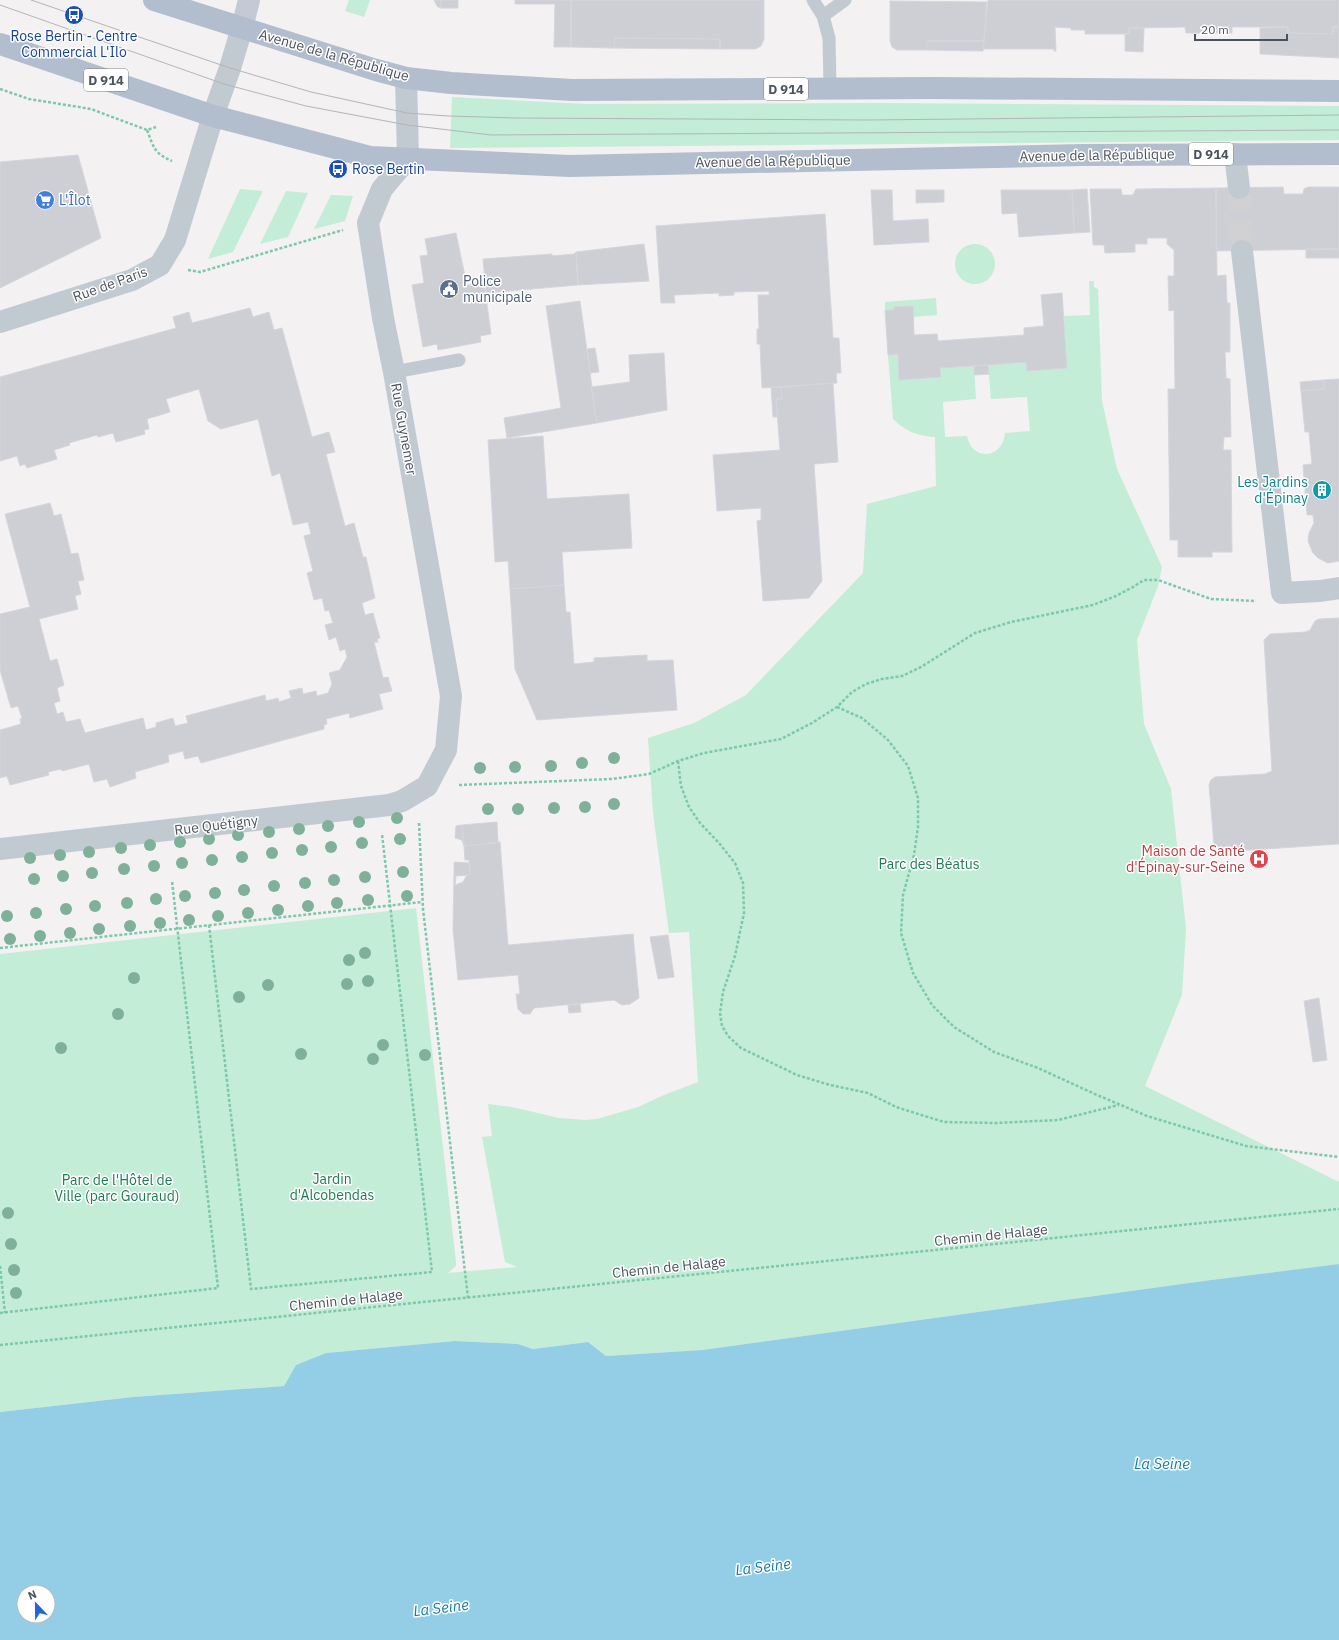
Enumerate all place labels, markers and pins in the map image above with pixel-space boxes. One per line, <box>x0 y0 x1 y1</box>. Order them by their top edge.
bus stop icon: Rose Bertin - Centre Commercial L'Ilo <box>63 4 85 26</box>
place label: Rose Bertin - Centre Commercial L'Ilo <box>11 27 138 61</box>
bus stop icon: Rose Bertin <box>327 158 349 180</box>
place label: Rose Bertin <box>352 160 425 178</box>
supermarket icon: L'Îlot <box>34 189 56 211</box>
place label: L'Îlot <box>59 191 91 209</box>
place label: Police municipale <box>463 272 533 306</box>
public building icon: Police municipale <box>438 278 460 300</box>
place label: Les Jardins d'Épinay <box>1237 473 1308 507</box>
building icon: Les Jardins d'Épinay <box>1311 479 1333 501</box>
place label: Maison de Santé d'Épinay-sur-Seine <box>1126 842 1245 876</box>
hospital icon: Maison de Santé d'Épinay-sur-Seine <box>1248 848 1270 870</box>

